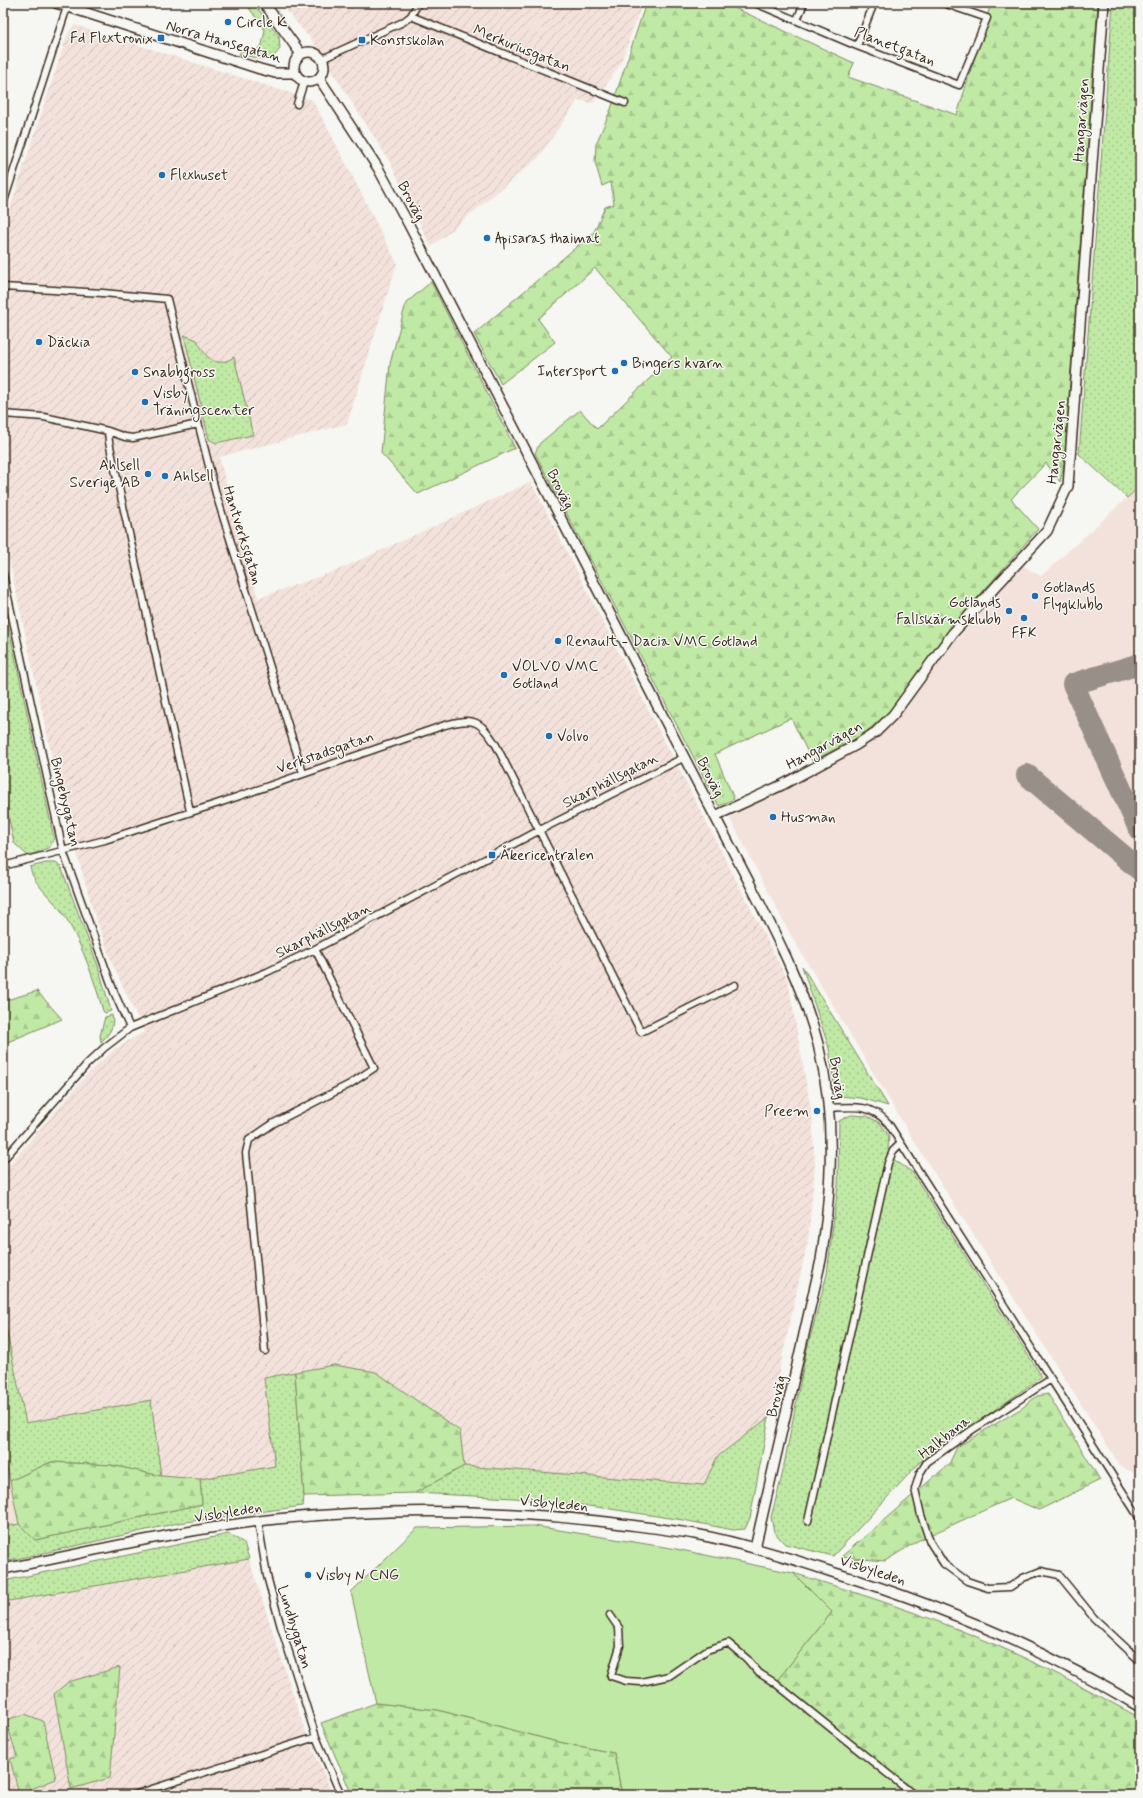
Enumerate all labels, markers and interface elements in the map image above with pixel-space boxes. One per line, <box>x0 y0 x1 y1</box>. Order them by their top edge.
place label: Circle K <box>236 13 287 33</box>
street label: Norra Hansegatan <box>163 16 284 68</box>
marker: Circle K <box>223 17 233 27</box>
street label: Merkuriusgatan <box>470 20 573 78</box>
street label: Planetgatan <box>851 22 938 72</box>
place label: Fd Flextronix <box>70 29 153 49</box>
place label: Konstskolan <box>370 31 444 51</box>
marker: Fd Flextronix <box>156 33 166 43</box>
marker: Konstskolan <box>357 35 367 45</box>
street label: Hangarvägen <box>1069 77 1096 163</box>
place label: Flexhuset <box>170 166 228 186</box>
marker: Flexhuset <box>157 170 167 180</box>
street label: Broväg <box>392 178 430 225</box>
place label: Apisaras thaimat <box>495 229 600 250</box>
marker: Apisaras thaimat <box>482 233 492 243</box>
place label: Däckia <box>47 333 90 353</box>
marker: Däckia <box>34 337 44 347</box>
place label: Bingers kvarn <box>632 354 724 375</box>
marker: Bingers kvarn <box>619 358 629 368</box>
place label: Intersport <box>537 362 607 382</box>
place label: Snabbgross <box>143 363 216 384</box>
marker: Intersport <box>610 366 620 376</box>
marker: Snabbgross <box>130 367 140 377</box>
place label: Visby Träningscenter <box>153 384 255 422</box>
marker: Visby Träningscenter <box>140 397 150 407</box>
street label: Hangarvägen <box>1043 399 1072 485</box>
place label: Ahlsell Sverige AB <box>70 456 140 493</box>
street label: Broväg <box>542 466 579 513</box>
place label: Ahlsell <box>173 467 214 487</box>
marker: Ahlsell Sverige AB <box>143 469 153 479</box>
marker: Ahlsell <box>160 471 170 481</box>
street label: Hantverksgatan <box>217 483 267 588</box>
place label: Gotlands Flygklubb <box>1043 578 1103 615</box>
marker: Gotlands Flygklubb <box>1030 591 1040 601</box>
place label: Gotlands Fallskärmsklubb <box>896 593 1001 630</box>
marker: Gotlands Fallskärmsklubb <box>1004 606 1014 616</box>
marker: FFK <box>1019 613 1029 623</box>
place label: FFK <box>1011 624 1037 644</box>
place label: Renault - Dacia VMC Gotland <box>566 632 757 652</box>
marker: Renault - Dacia VMC Gotland <box>553 636 563 646</box>
place label: VOLVO VMC Gotland <box>512 657 599 694</box>
marker: VOLVO VMC Gotland <box>499 670 509 680</box>
street label: Hangarvägen <box>783 717 867 776</box>
street label: Verkstadsgatan <box>274 727 377 780</box>
place label: Volvo <box>557 727 589 747</box>
marker: Volvo <box>544 731 554 741</box>
street label: Skarphällsgatan <box>559 748 662 813</box>
street label: Broväg <box>692 754 729 801</box>
street label: Bingebygatan <box>44 756 85 849</box>
place label: Husman <box>781 808 836 828</box>
marker: Husman <box>768 812 778 822</box>
place label: Åkericentralen <box>500 845 594 866</box>
marker: Åkericentralen <box>487 850 497 860</box>
street label: Skarphällsgatan <box>272 898 375 963</box>
street label: Broväg <box>824 1056 850 1101</box>
place label: Preem <box>764 1102 809 1122</box>
marker: Preem <box>812 1106 822 1116</box>
street label: Broväg <box>762 1373 792 1419</box>
street label: Halkbana <box>915 1411 975 1464</box>
street label: Visbyleden <box>519 1491 589 1517</box>
street label: Visbyleden <box>193 1498 263 1528</box>
street label: Visbyleden <box>837 1551 908 1591</box>
place label: Visby N CNG <box>316 1566 399 1586</box>
marker: Visby N CNG <box>303 1570 313 1580</box>
street label: Lundbygatan <box>271 1583 316 1672</box>

